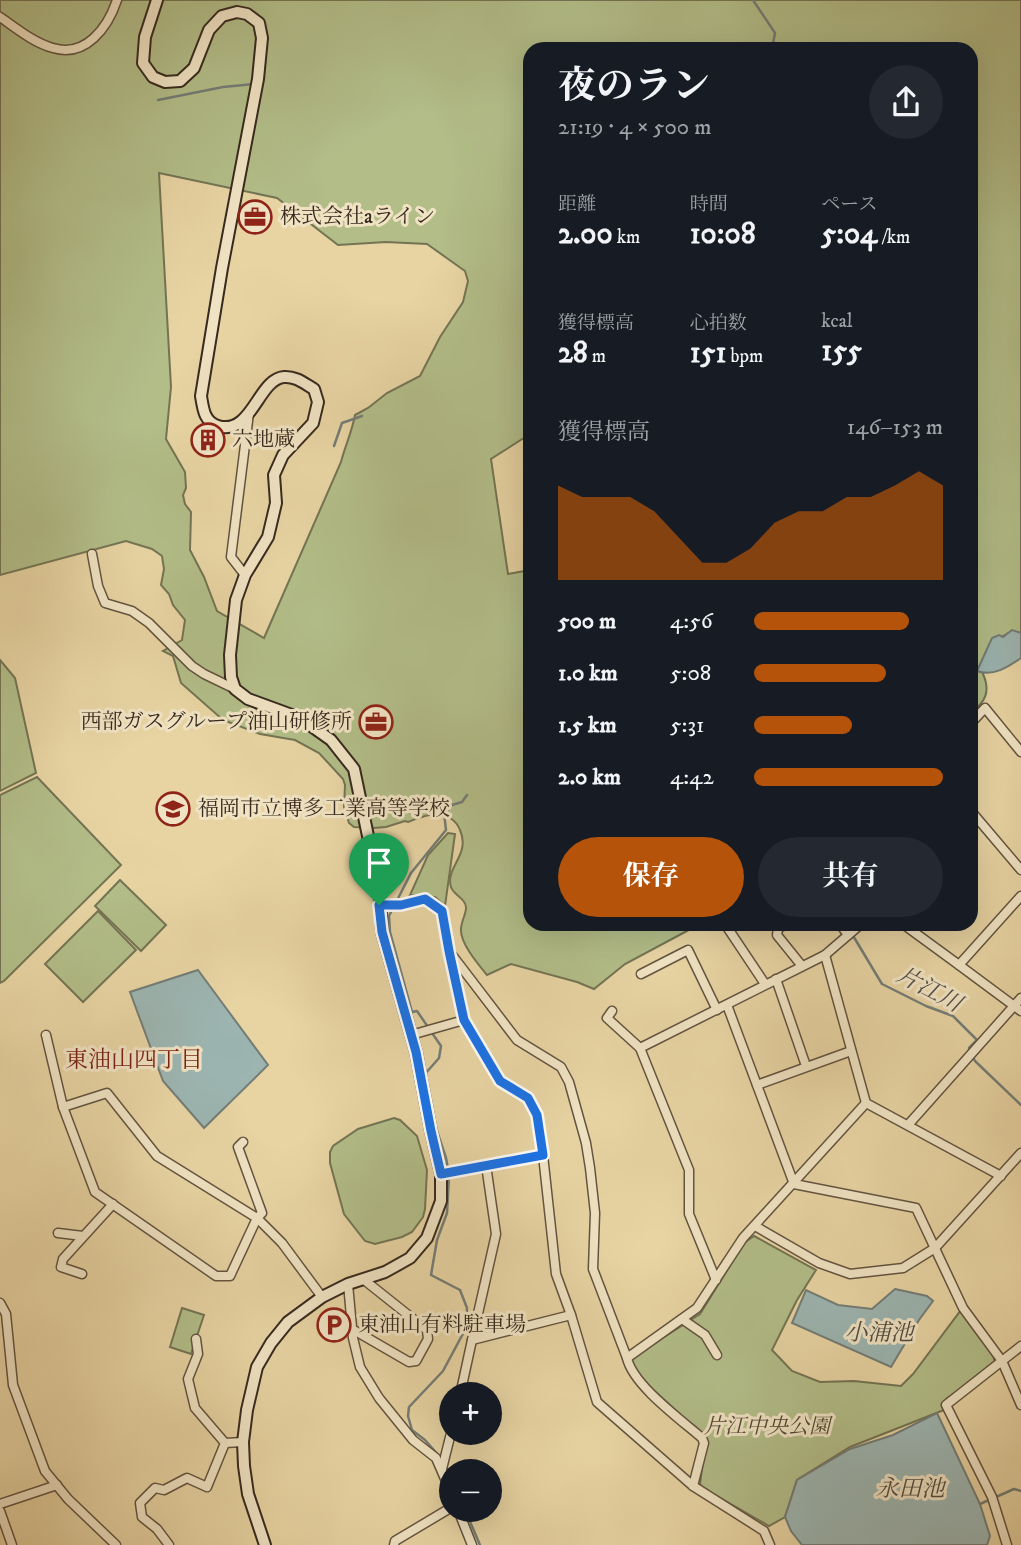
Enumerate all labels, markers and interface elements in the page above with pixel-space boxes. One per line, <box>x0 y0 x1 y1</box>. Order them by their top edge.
text: 夜のラン <box>558 63 710 111</box>
button: share <box>869 65 943 139</box>
text: 21:19 · 4 × 500 m <box>558 113 711 142</box>
text: 距離 <box>558 193 596 216</box>
text: 時間 <box>690 193 728 216</box>
text: ペース <box>821 193 877 216</box>
office icon: 株式会社aライン <box>236 198 274 236</box>
place label: 株式会社aライン <box>280 204 435 230</box>
text: 2.00 <box>558 216 613 253</box>
text: 10:08 <box>690 216 756 253</box>
text: 5:04 <box>821 216 877 253</box>
text: km <box>613 226 640 249</box>
text: /km <box>877 226 910 249</box>
text: kcal <box>821 310 853 333</box>
text: 獲得標高 <box>558 312 634 335</box>
text: 心拍数 <box>690 312 747 335</box>
text: 155 <box>821 333 862 370</box>
text: 28 <box>558 335 588 372</box>
text: 151 <box>690 335 726 372</box>
text: m <box>588 345 606 368</box>
text: bpm <box>726 345 763 368</box>
text: 146–153 m <box>847 413 943 442</box>
text: 獲得標高 <box>558 418 650 447</box>
building icon: 六地蔵 <box>189 421 227 459</box>
place label: 六地蔵 <box>232 427 295 453</box>
text: 500 m <box>558 607 616 636</box>
text: 4:56 <box>670 607 713 636</box>
text: 1.0 km <box>558 659 618 688</box>
text: 5:08 <box>670 659 711 688</box>
office icon: 西部ガスグループ油山研修所 <box>357 703 395 741</box>
place label: 西部ガスグループ油山研修所 <box>81 709 352 735</box>
text: 1.5 km <box>558 711 617 740</box>
text: 5:31 <box>670 711 704 740</box>
text: 2.0 km <box>558 763 621 792</box>
text: 4:42 <box>670 763 714 792</box>
school or university icon: 福岡市立博多工業高等学校 <box>154 790 192 828</box>
place label: 福岡市立博多工業高等学校 <box>198 796 450 822</box>
pin <box>349 833 409 905</box>
button: 保存 <box>558 837 744 917</box>
button: 共有 <box>758 837 943 917</box>
icon: arrive <box>360 844 398 882</box>
water label: 片江川 <box>892 961 969 1020</box>
district label: 東油山四丁目 <box>65 1046 203 1075</box>
parking icon: 東油山有料駐車場 <box>315 1306 353 1344</box>
place label: 東油山有料駐車場 <box>358 1312 526 1338</box>
water label: 小浦池 <box>845 1319 917 1348</box>
map controls <box>439 1382 502 1522</box>
button: + <box>439 1382 502 1445</box>
park label: 片江中央公園 <box>704 1414 833 1440</box>
button: − <box>439 1459 502 1522</box>
water label: 永田池 <box>876 1475 948 1504</box>

